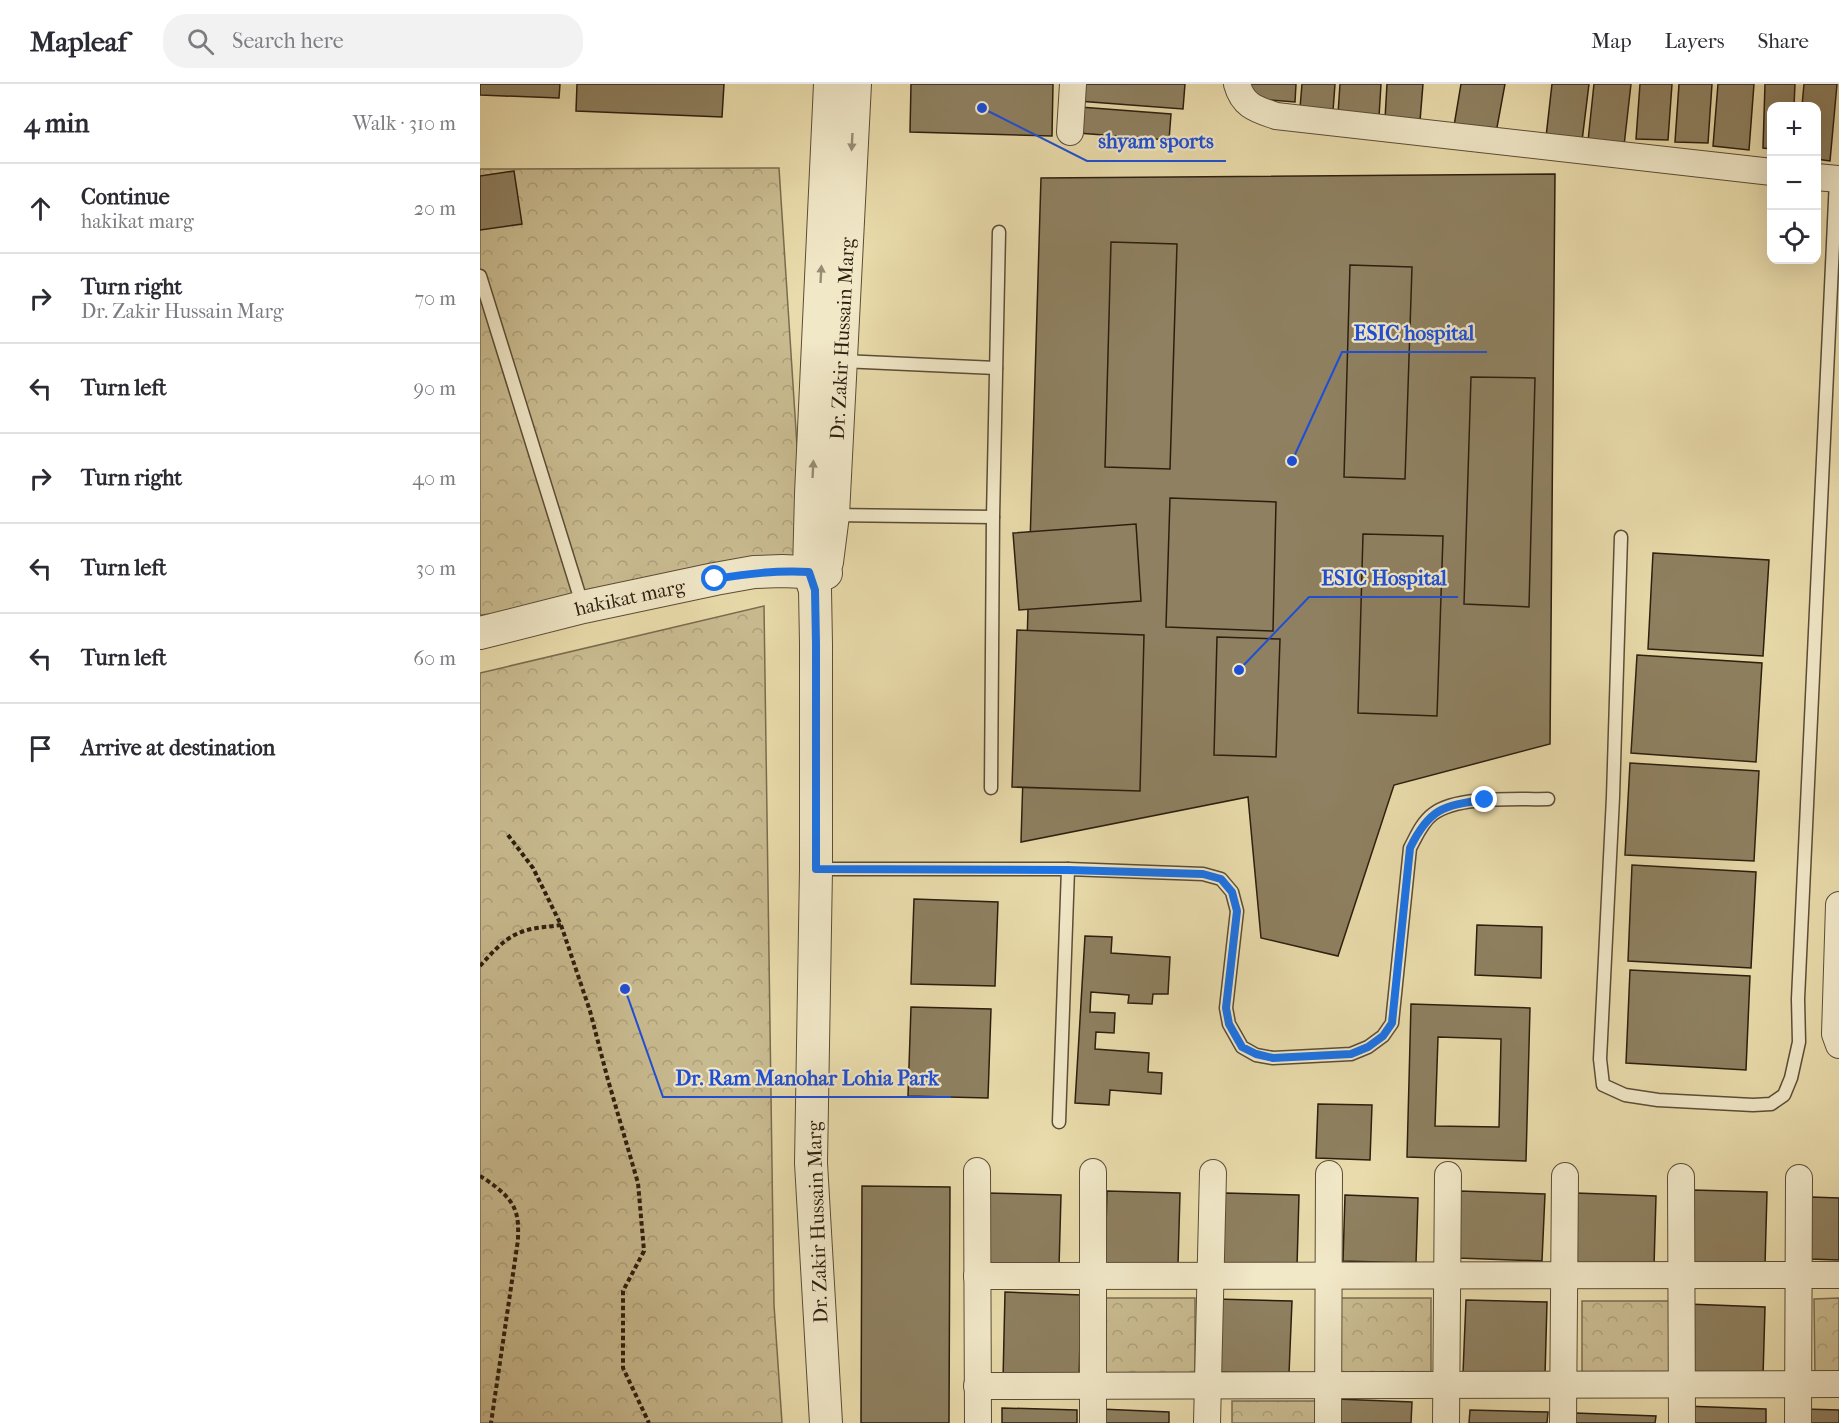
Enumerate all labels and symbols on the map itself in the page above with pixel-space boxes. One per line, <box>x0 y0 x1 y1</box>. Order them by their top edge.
callout: shyam sports <box>1087 122 1226 161</box>
text: shyam sports <box>1098 129 1214 153</box>
one-way arrow <box>848 133 857 152</box>
street label: Dr. Zakir Hussain Marg <box>826 237 859 440</box>
one-way arrow <box>817 265 826 284</box>
callout: ESIC hospital <box>1342 313 1487 352</box>
text: ESIC hospital <box>1354 321 1475 345</box>
one-way arrow <box>808 460 817 479</box>
callout: ESIC Hospital <box>1309 558 1458 597</box>
route start <box>701 565 727 591</box>
text: ESIC Hospital <box>1321 566 1447 590</box>
street label: hakikat marg <box>572 575 688 621</box>
route end <box>1471 786 1497 812</box>
callout: Dr. Ram Manohar Lohia Park <box>663 1058 951 1097</box>
text: Dr. Ram Manohar Lohia Park <box>675 1066 940 1090</box>
street label: Dr. Zakir Hussain Marg <box>802 1120 833 1324</box>

